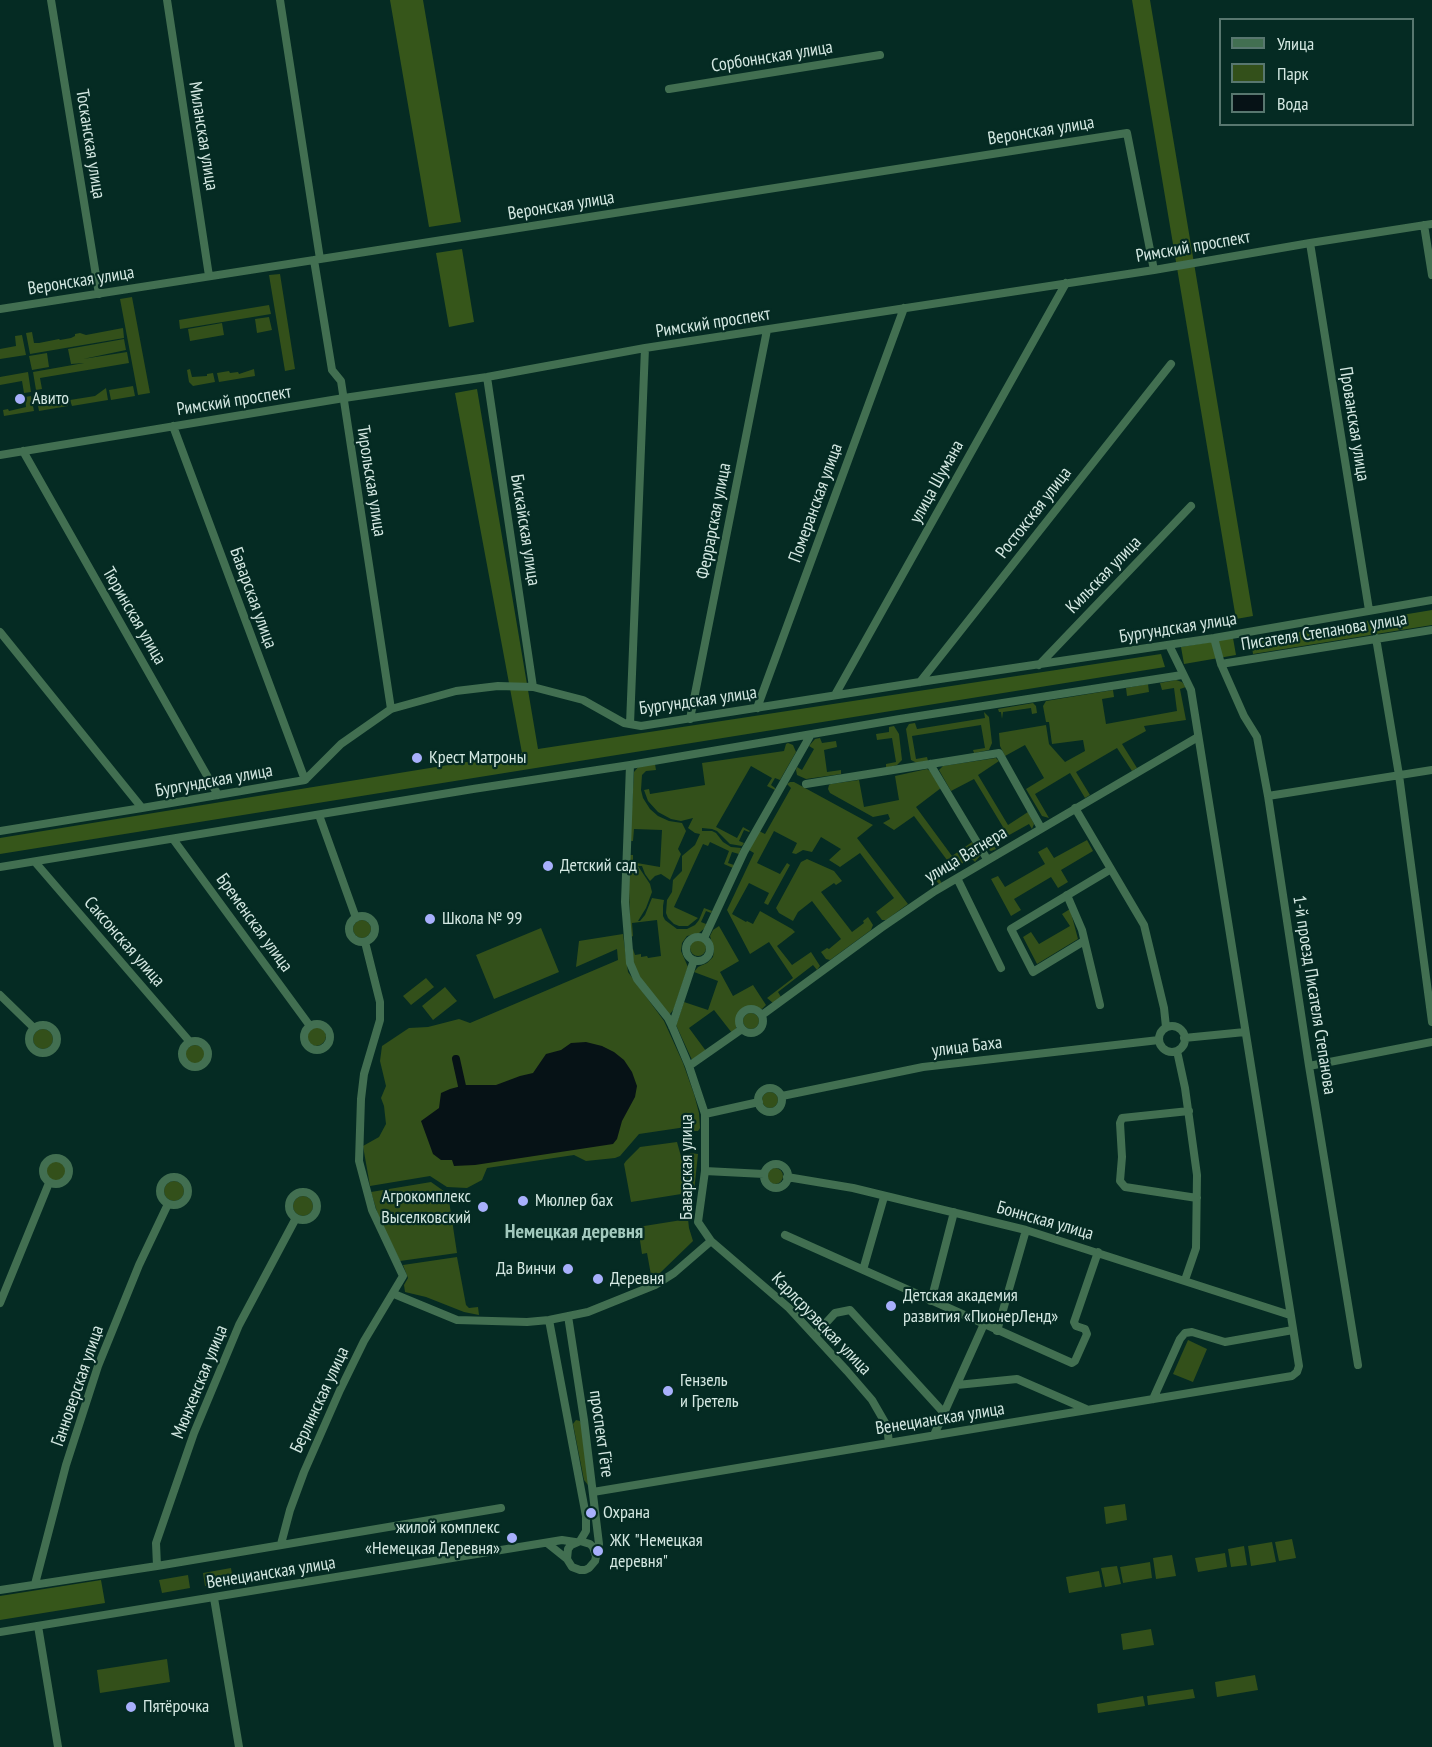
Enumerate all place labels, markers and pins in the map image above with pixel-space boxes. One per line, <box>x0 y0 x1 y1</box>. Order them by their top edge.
place label: Авито <box>32 388 69 410</box>
marker: Авито <box>13 392 27 406</box>
place label: Крест Матроны <box>429 747 526 769</box>
marker: Крест Матроны <box>410 751 424 765</box>
place label: Детский сад <box>560 855 637 877</box>
marker: Детский сад <box>541 859 555 873</box>
place label: Школа № 99 <box>442 908 522 930</box>
marker: Школа № 99 <box>423 912 437 926</box>
place label: Агрокомплекс Выселковский <box>381 1186 471 1228</box>
place label: Мюллер бах <box>535 1190 613 1212</box>
marker: Мюллер бах <box>516 1194 530 1208</box>
marker: Агрокомплекс Выселковский <box>476 1200 490 1214</box>
place label: Да Винчи <box>496 1258 556 1280</box>
marker: Да Винчи <box>561 1262 575 1276</box>
place label: Деревня <box>610 1268 664 1290</box>
marker: Деревня <box>591 1272 605 1286</box>
place label: Детская академия развития «ПионерЛенд» <box>903 1285 1058 1328</box>
marker: Детская академия развития «ПионерЛенд» <box>884 1299 898 1313</box>
place label: Гензель и Гретель <box>680 1370 739 1412</box>
marker: Гензель и Гретель <box>661 1384 675 1398</box>
place label: Охрана <box>603 1502 650 1524</box>
marker: Охрана <box>584 1506 598 1520</box>
place label: жилой комплекс «Немецкая Деревня» <box>365 1517 500 1559</box>
place label: ЖК "Немецкая деревня" <box>610 1530 703 1572</box>
marker: жилой комплекс «Немецкая Деревня» <box>505 1531 519 1545</box>
marker: ЖК "Немецкая деревня" <box>591 1544 605 1558</box>
place label: Пятёрочка <box>143 1696 209 1718</box>
marker: Пятёрочка <box>124 1700 138 1714</box>

